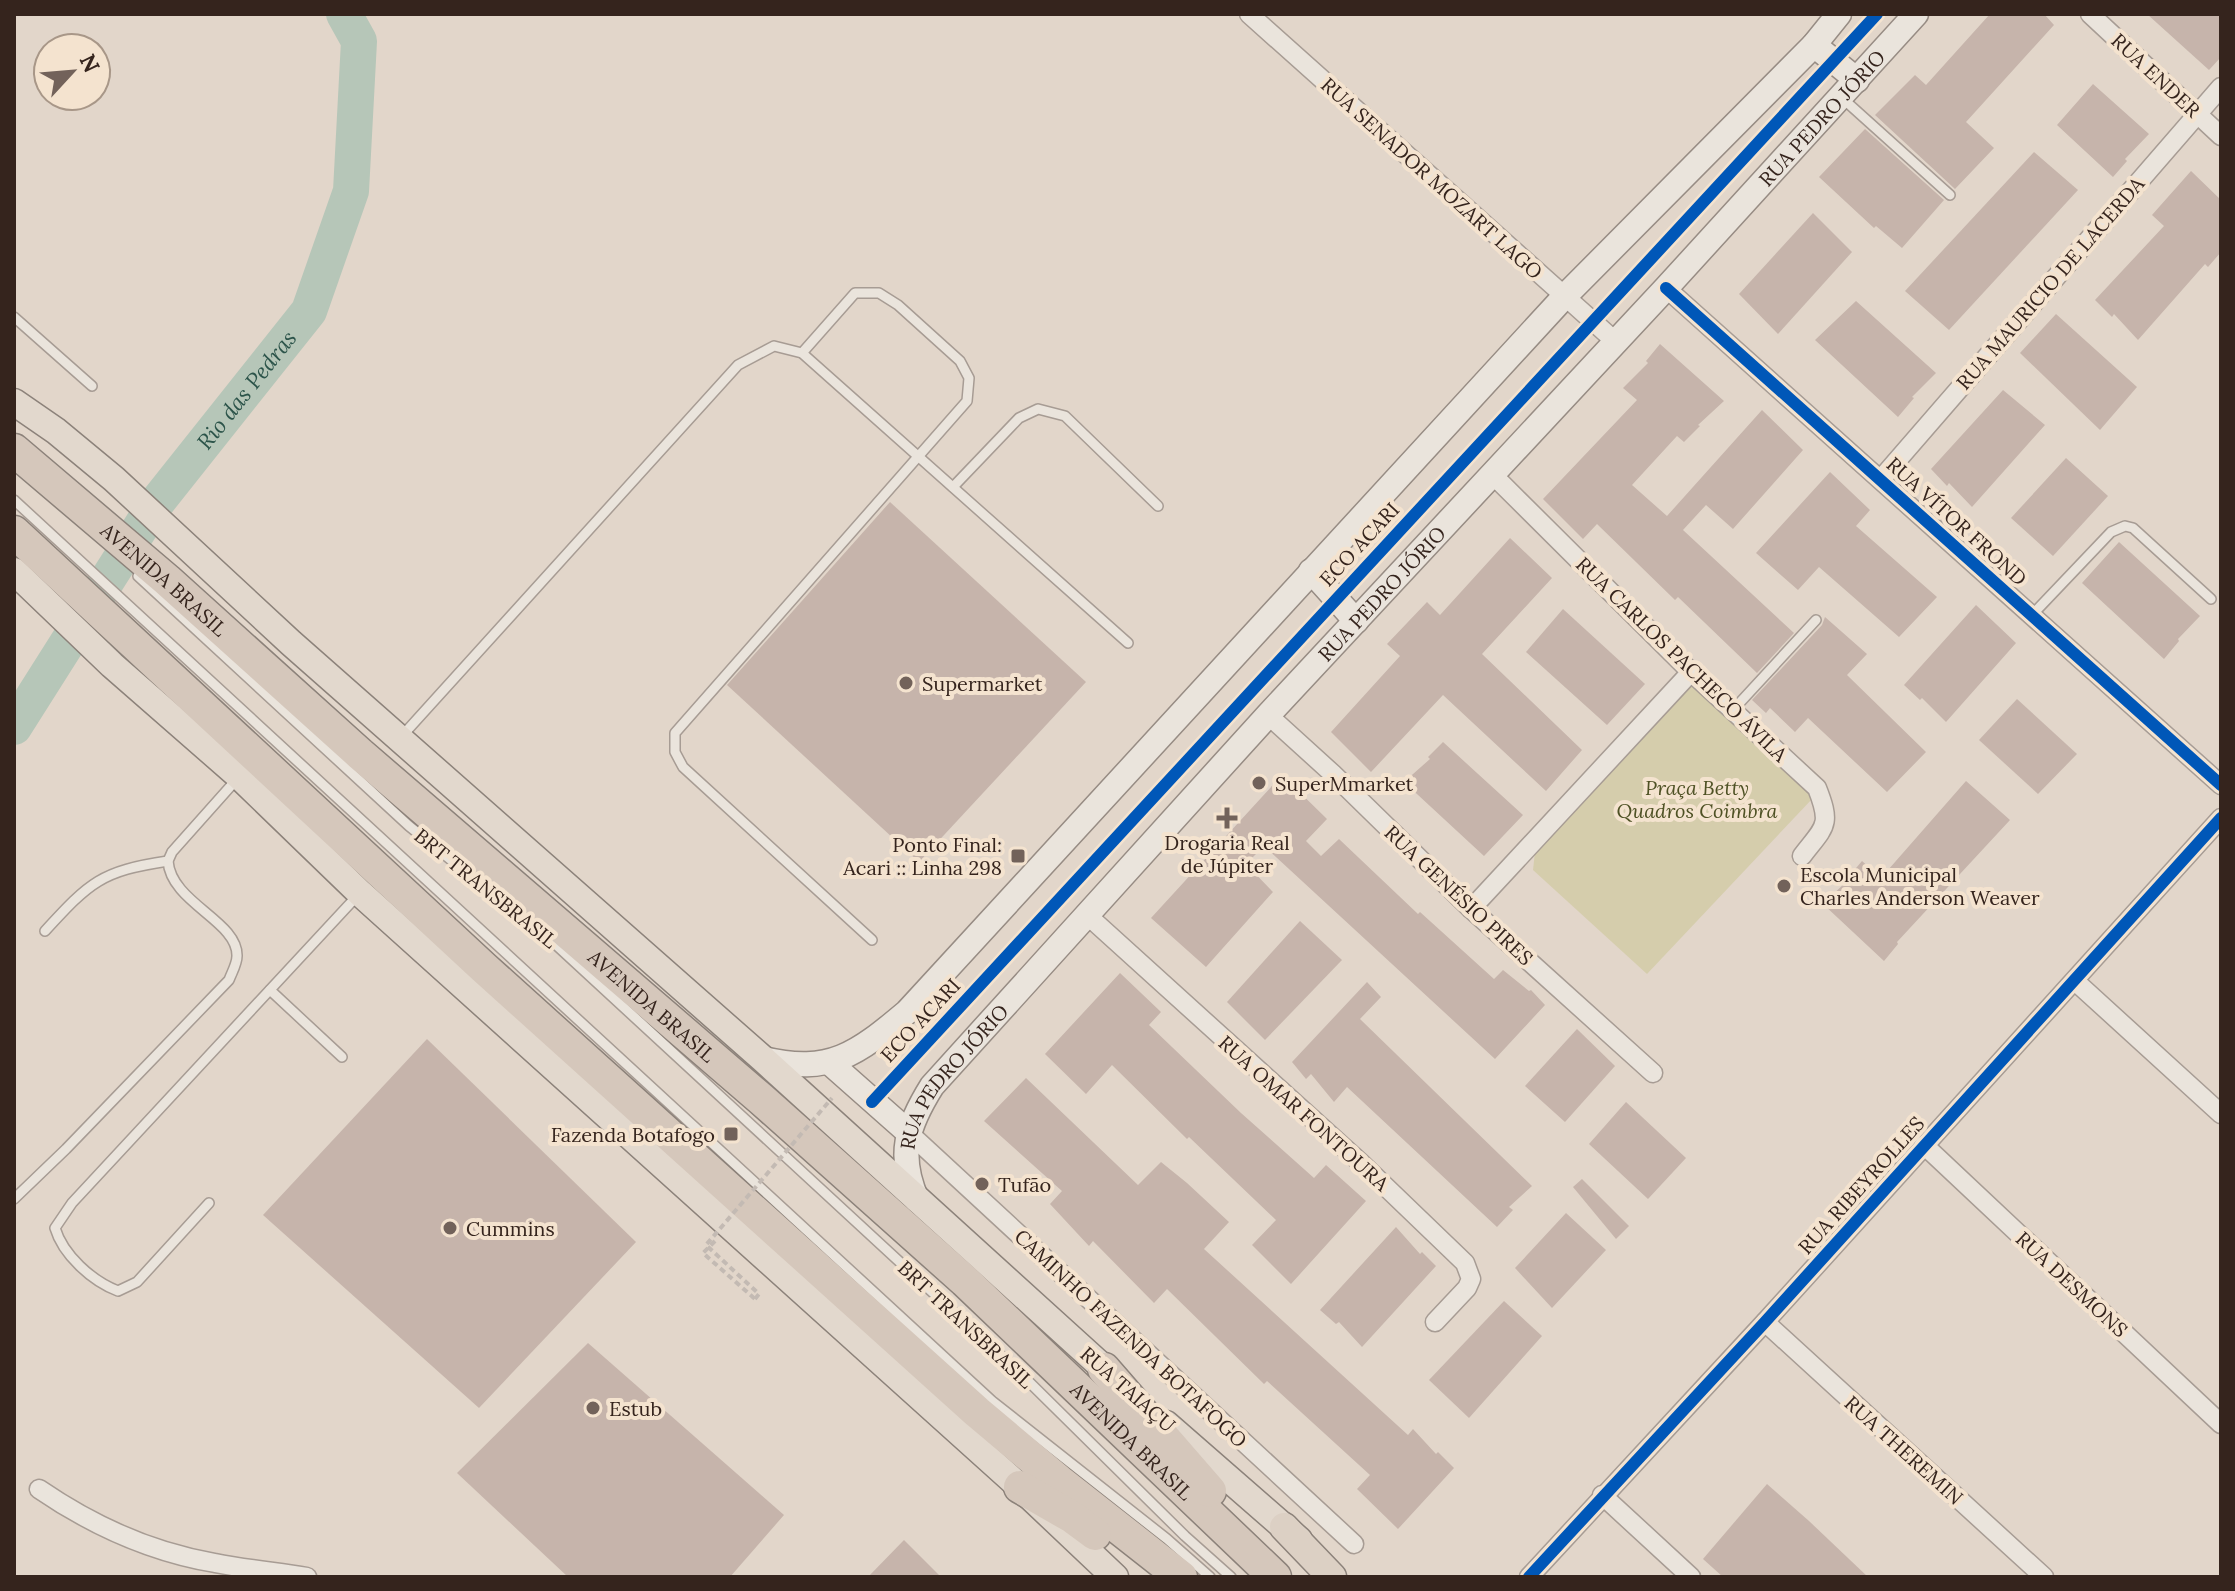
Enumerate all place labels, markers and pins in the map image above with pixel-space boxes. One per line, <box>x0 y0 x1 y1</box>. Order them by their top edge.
place label: Supermarket <box>922 671 1043 696</box>
marker: Supermarket <box>897 674 915 692</box>
place label: SuperMmarket <box>1275 771 1414 796</box>
marker: SuperMmarket <box>1250 774 1268 792</box>
marker: Drogaria Real de Júpiter <box>1218 809 1236 827</box>
place label: Drogaria Real de Júpiter <box>1164 830 1290 878</box>
place label: Ponto Final: Acari :: Linha 298 <box>842 832 1002 880</box>
marker: Ponto Final: Acari :: Linha 298 <box>1009 847 1027 865</box>
place label: Escola Municipal Charles Anderson Weaver <box>1800 862 2040 910</box>
marker: Escola Municipal Charles Anderson Weaver <box>1775 877 1793 895</box>
place label: Fazenda Botafogo <box>551 1122 715 1147</box>
marker: Fazenda Botafogo <box>722 1125 740 1143</box>
place label: Tufão <box>998 1172 1051 1197</box>
marker: Tufão <box>973 1175 991 1193</box>
place label: Cummins <box>466 1216 555 1241</box>
marker: Cummins <box>441 1219 459 1237</box>
place label: Estub <box>609 1396 662 1421</box>
marker: Estub <box>584 1399 602 1417</box>

